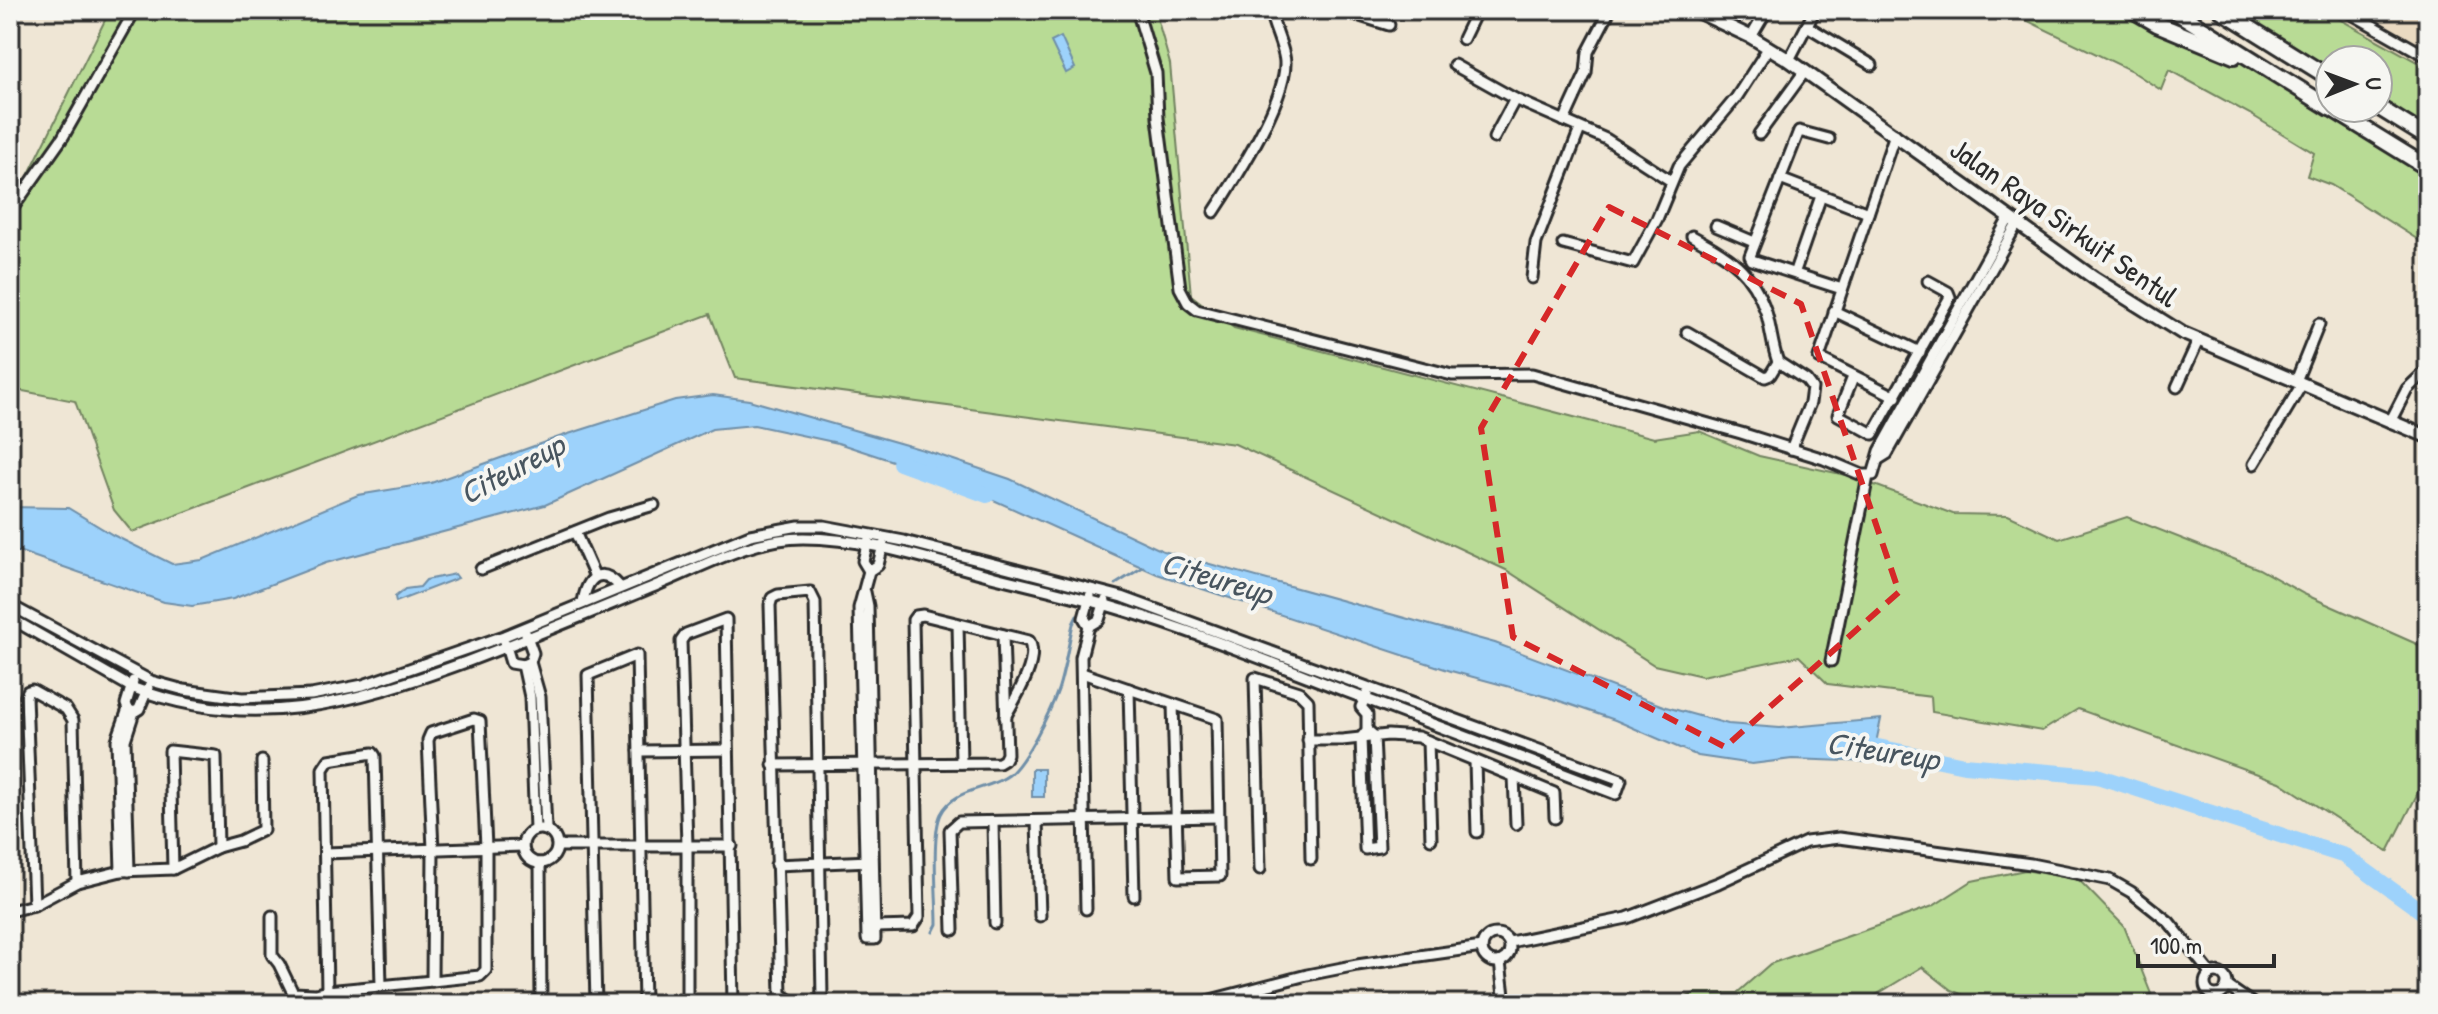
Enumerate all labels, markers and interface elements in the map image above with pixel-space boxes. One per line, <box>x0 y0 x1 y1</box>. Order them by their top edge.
north arrow <box>2314 44 2394 124</box>
text: U <box>2359 77 2389 90</box>
street label: Jalan Raya Sirkuit Sentul <box>1943 128 2187 316</box>
water label: Citeureup <box>452 422 574 514</box>
water label: Citeureup <box>1157 540 1280 615</box>
water label: Citeureup <box>1824 720 1944 781</box>
scale bar <box>2138 918 2274 968</box>
text: 100 m <box>2150 929 2202 961</box>

